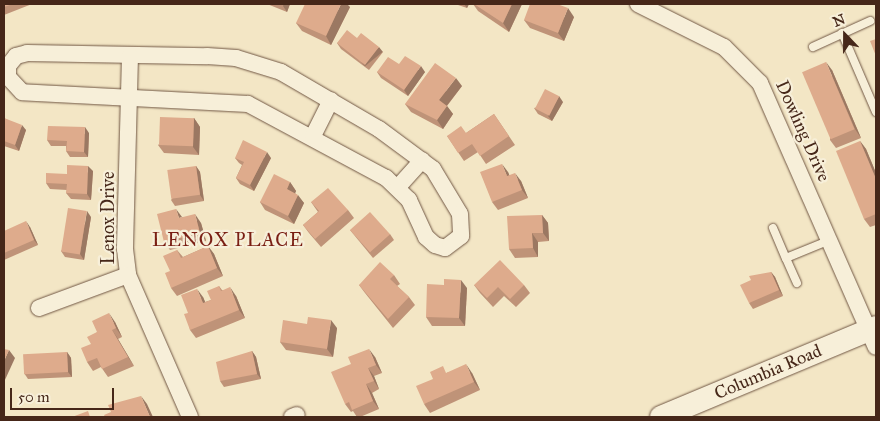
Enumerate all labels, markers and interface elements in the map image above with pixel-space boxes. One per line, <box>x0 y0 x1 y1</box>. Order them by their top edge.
north arrow <box>820 10 870 60</box>
text: N <box>831 11 848 31</box>
street label: Dowling Drive <box>771 77 835 185</box>
street label: Lenox Drive <box>97 171 119 265</box>
district label: LENOX PLACE <box>151 229 305 251</box>
street label: Columbia Road <box>711 340 825 404</box>
scale bar <box>12 378 116 410</box>
text: 50 m <box>18 388 50 406</box>

